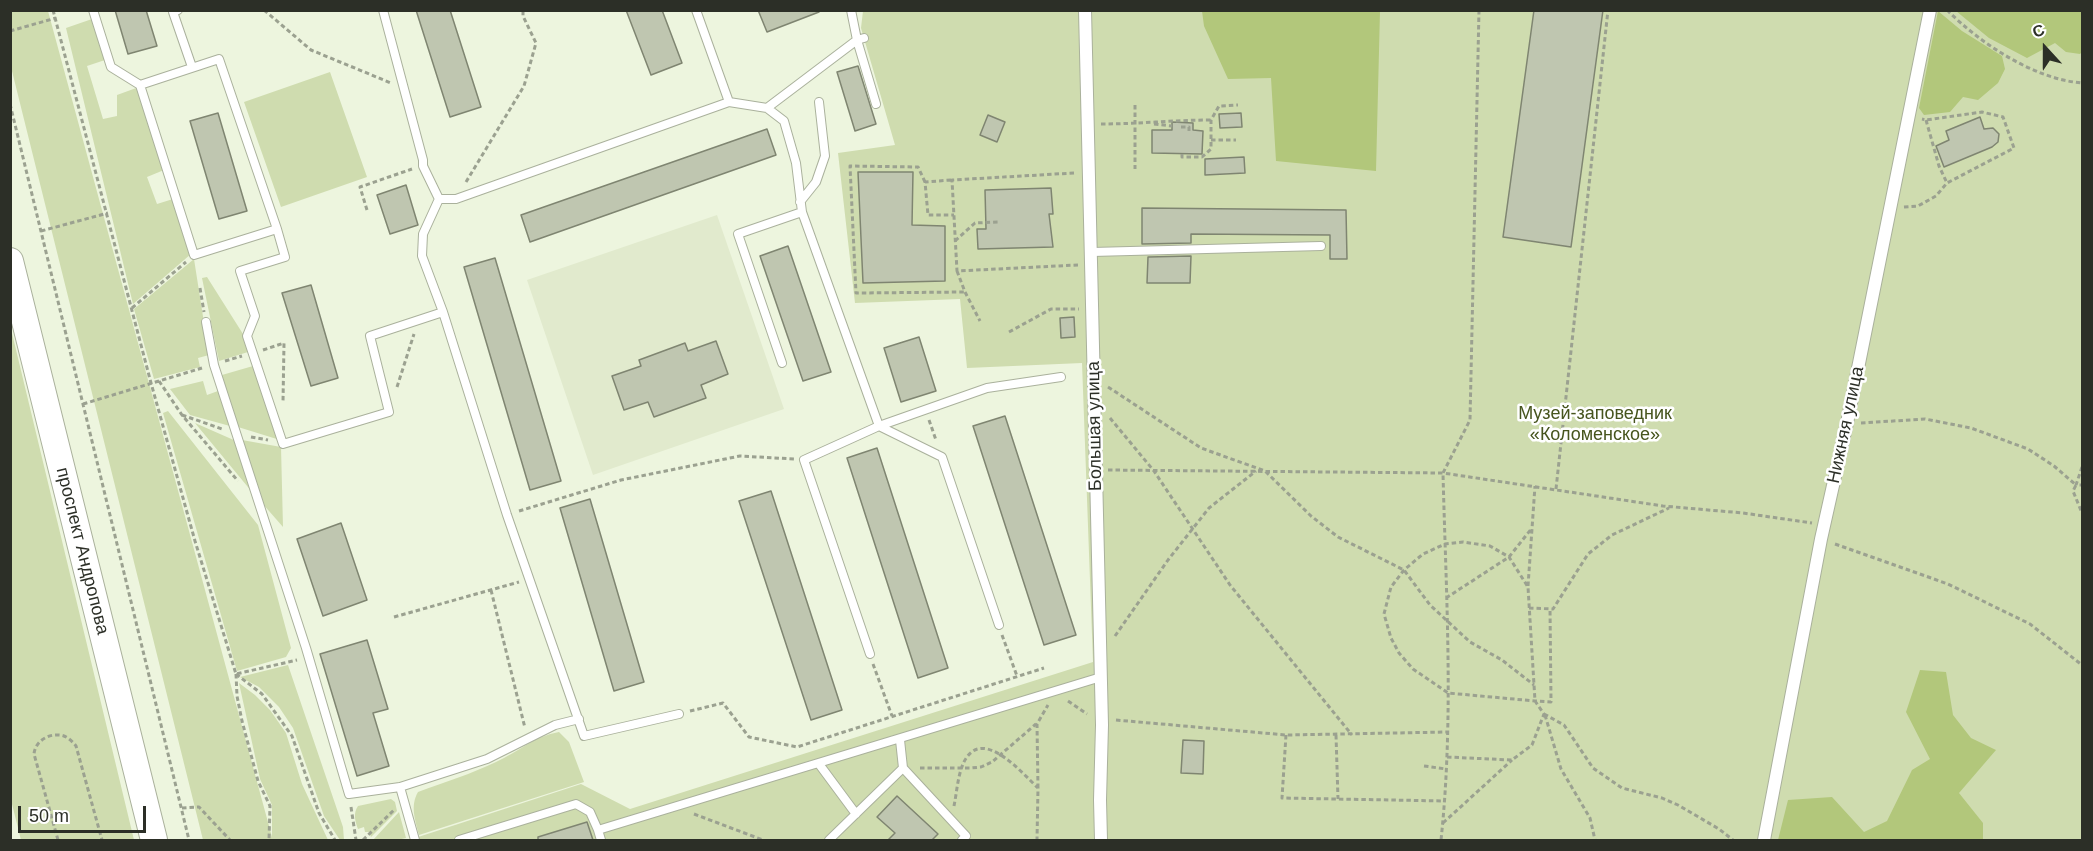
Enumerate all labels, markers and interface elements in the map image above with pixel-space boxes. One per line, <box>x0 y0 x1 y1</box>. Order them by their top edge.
north arrow <box>2015 18 2075 78</box>
text: С <box>2030 21 2047 41</box>
street label: Большая улица <box>1083 361 1107 491</box>
street label: Нижняя улица <box>1823 365 1869 485</box>
park label: Музей-заповедник «Коломенское» <box>1518 403 1672 446</box>
street label: проспект Андропова <box>51 465 113 637</box>
scale bar <box>21 794 148 832</box>
text: 50 m <box>29 806 69 826</box>

